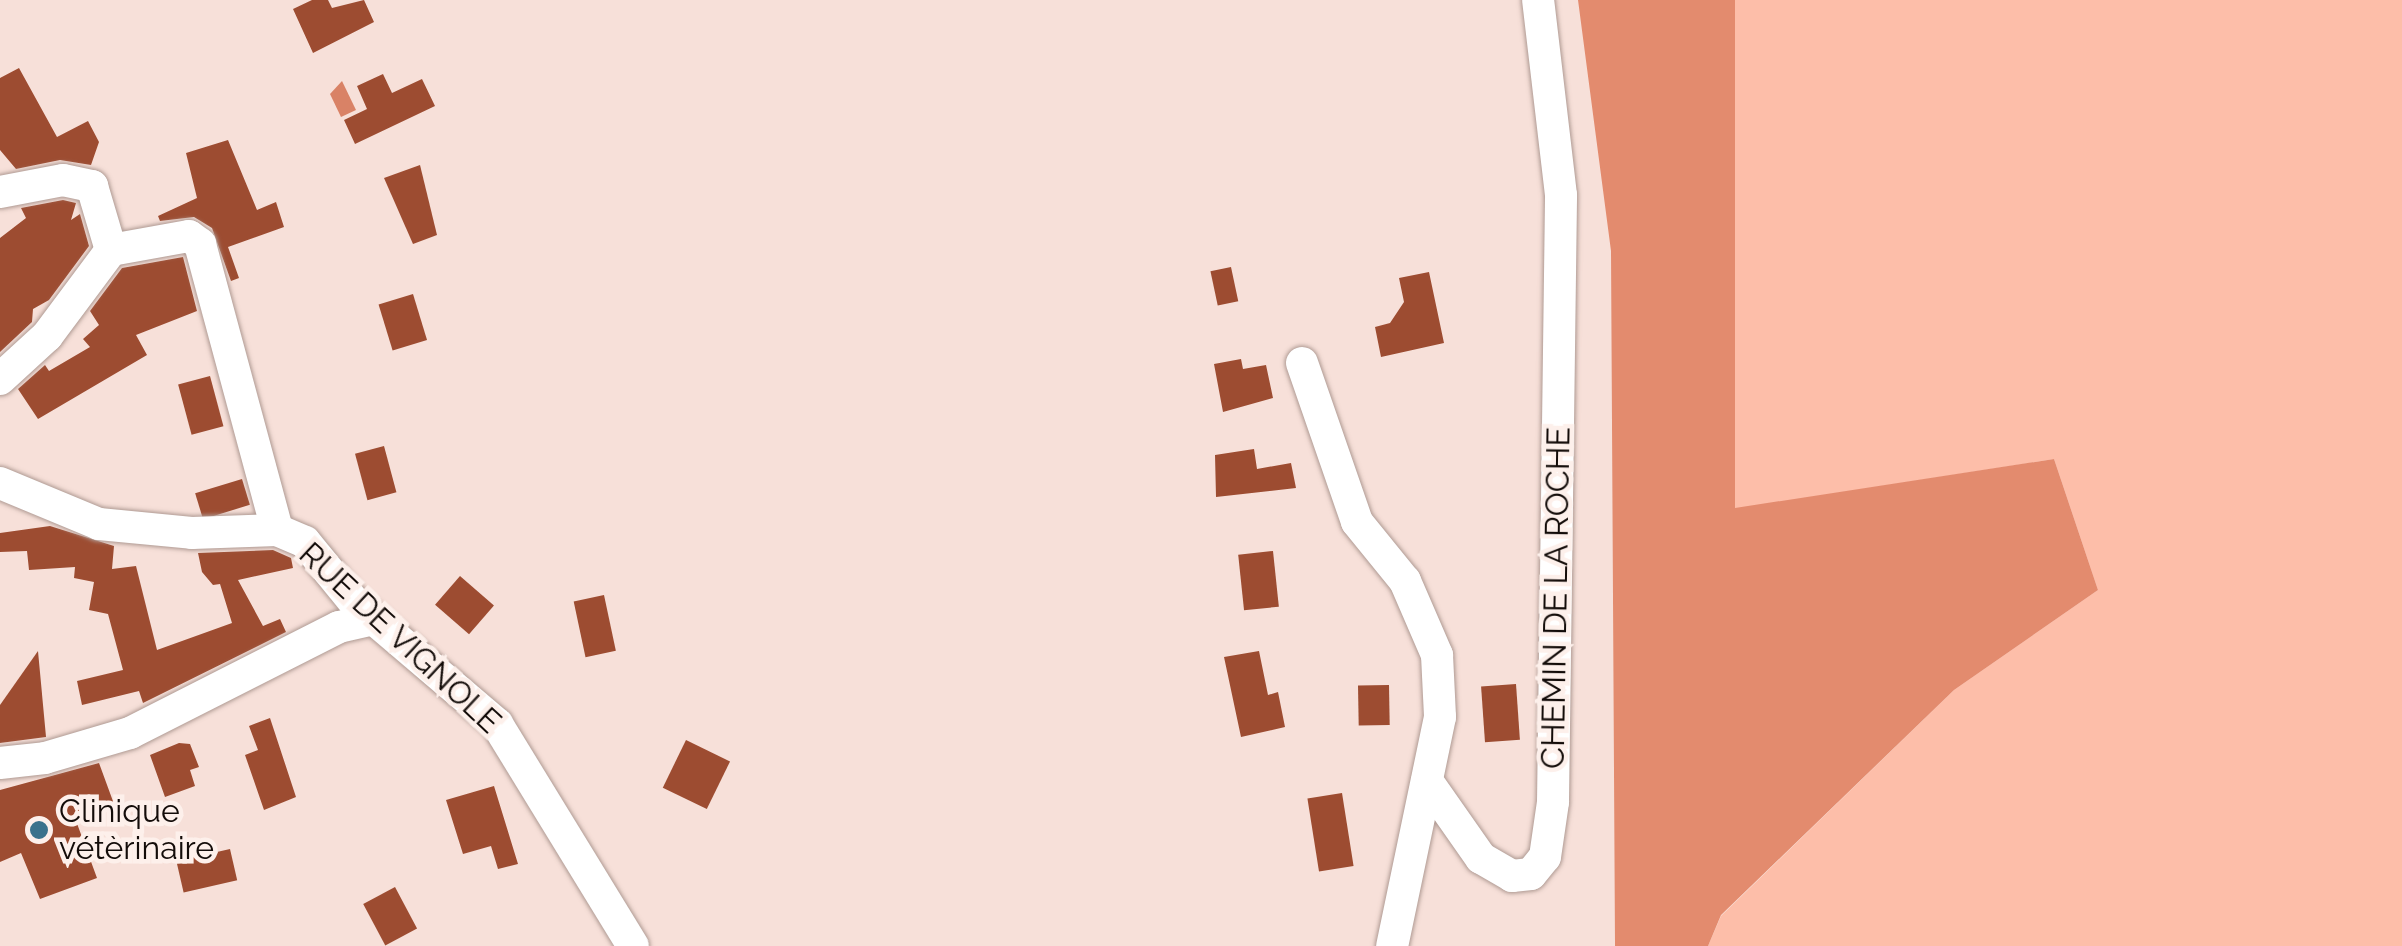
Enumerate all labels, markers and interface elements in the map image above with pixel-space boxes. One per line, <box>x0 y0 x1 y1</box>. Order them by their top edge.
street label: CHEMIN DE LA ROCHE <box>1534 426 1578 770</box>
street label: RUE DE VIGNOLE <box>291 534 509 742</box>
place label: Clinique vétèrinaire <box>59 793 214 868</box>
marker: Clinique vétèrinaire <box>28 819 50 841</box>

